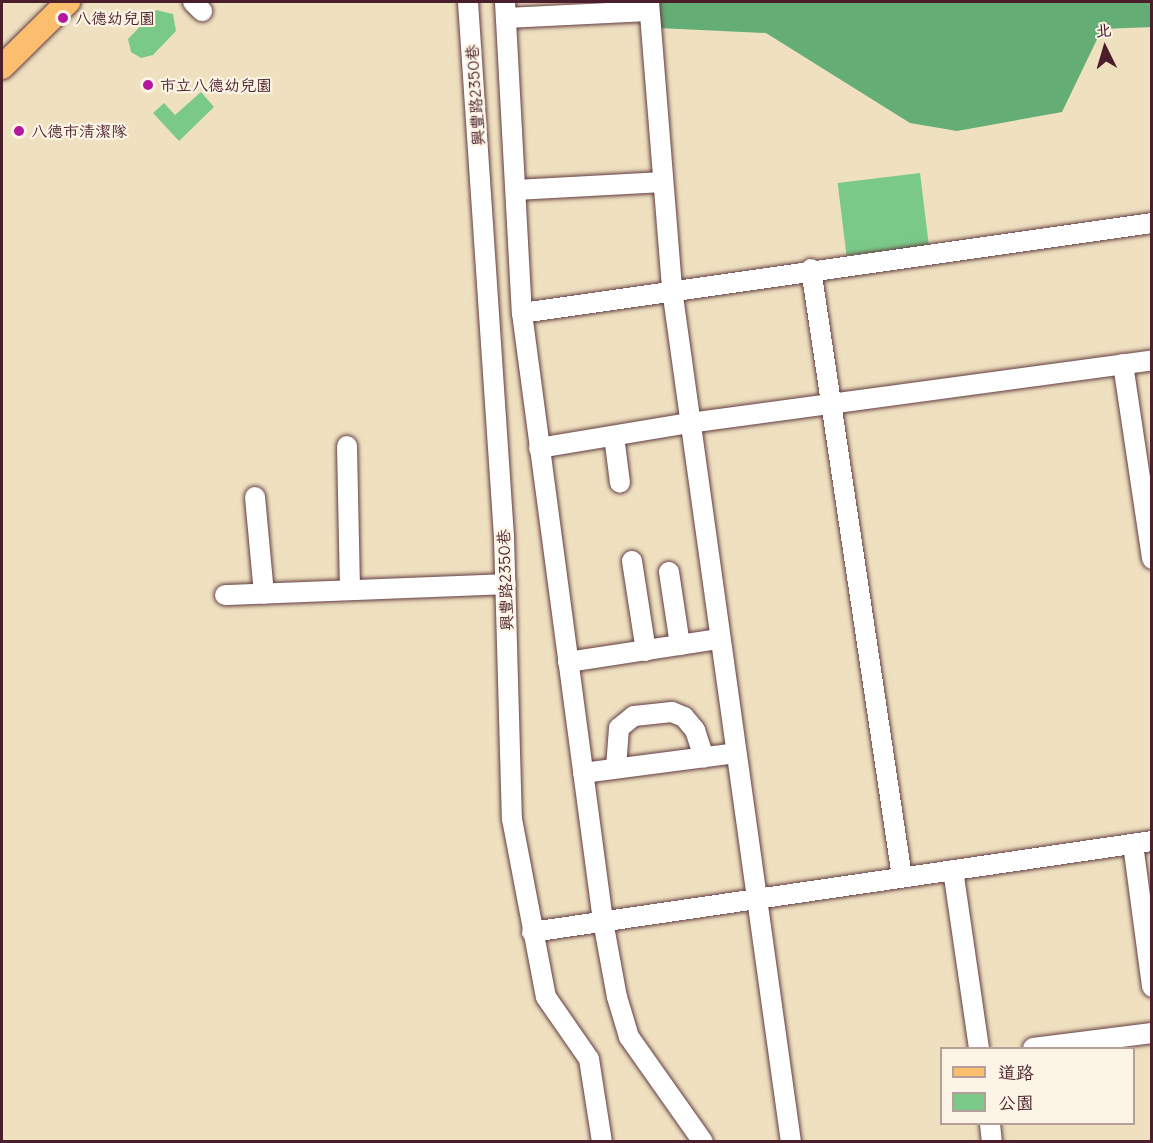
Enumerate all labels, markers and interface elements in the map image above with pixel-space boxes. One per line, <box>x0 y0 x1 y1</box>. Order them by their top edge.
place label: 八德幼兒園 <box>75 8 155 28</box>
marker: 八德幼兒園 <box>56 11 70 25</box>
north arrow <box>1075 18 1135 78</box>
text: 北 <box>1095 19 1112 41</box>
street label: 興豐路2350巷 <box>462 44 488 146</box>
place label: 市立八德幼兒園 <box>160 75 272 95</box>
marker: 市立八德幼兒園 <box>141 78 155 92</box>
place label: 八德市清潔隊 <box>31 121 127 141</box>
marker: 八德市清潔隊 <box>12 124 26 138</box>
street label: 興豐路2350巷 <box>494 529 516 631</box>
legend <box>940 1047 1135 1125</box>
text: 道路 <box>998 1061 1034 1084</box>
text: 公園 <box>998 1091 1034 1114</box>

